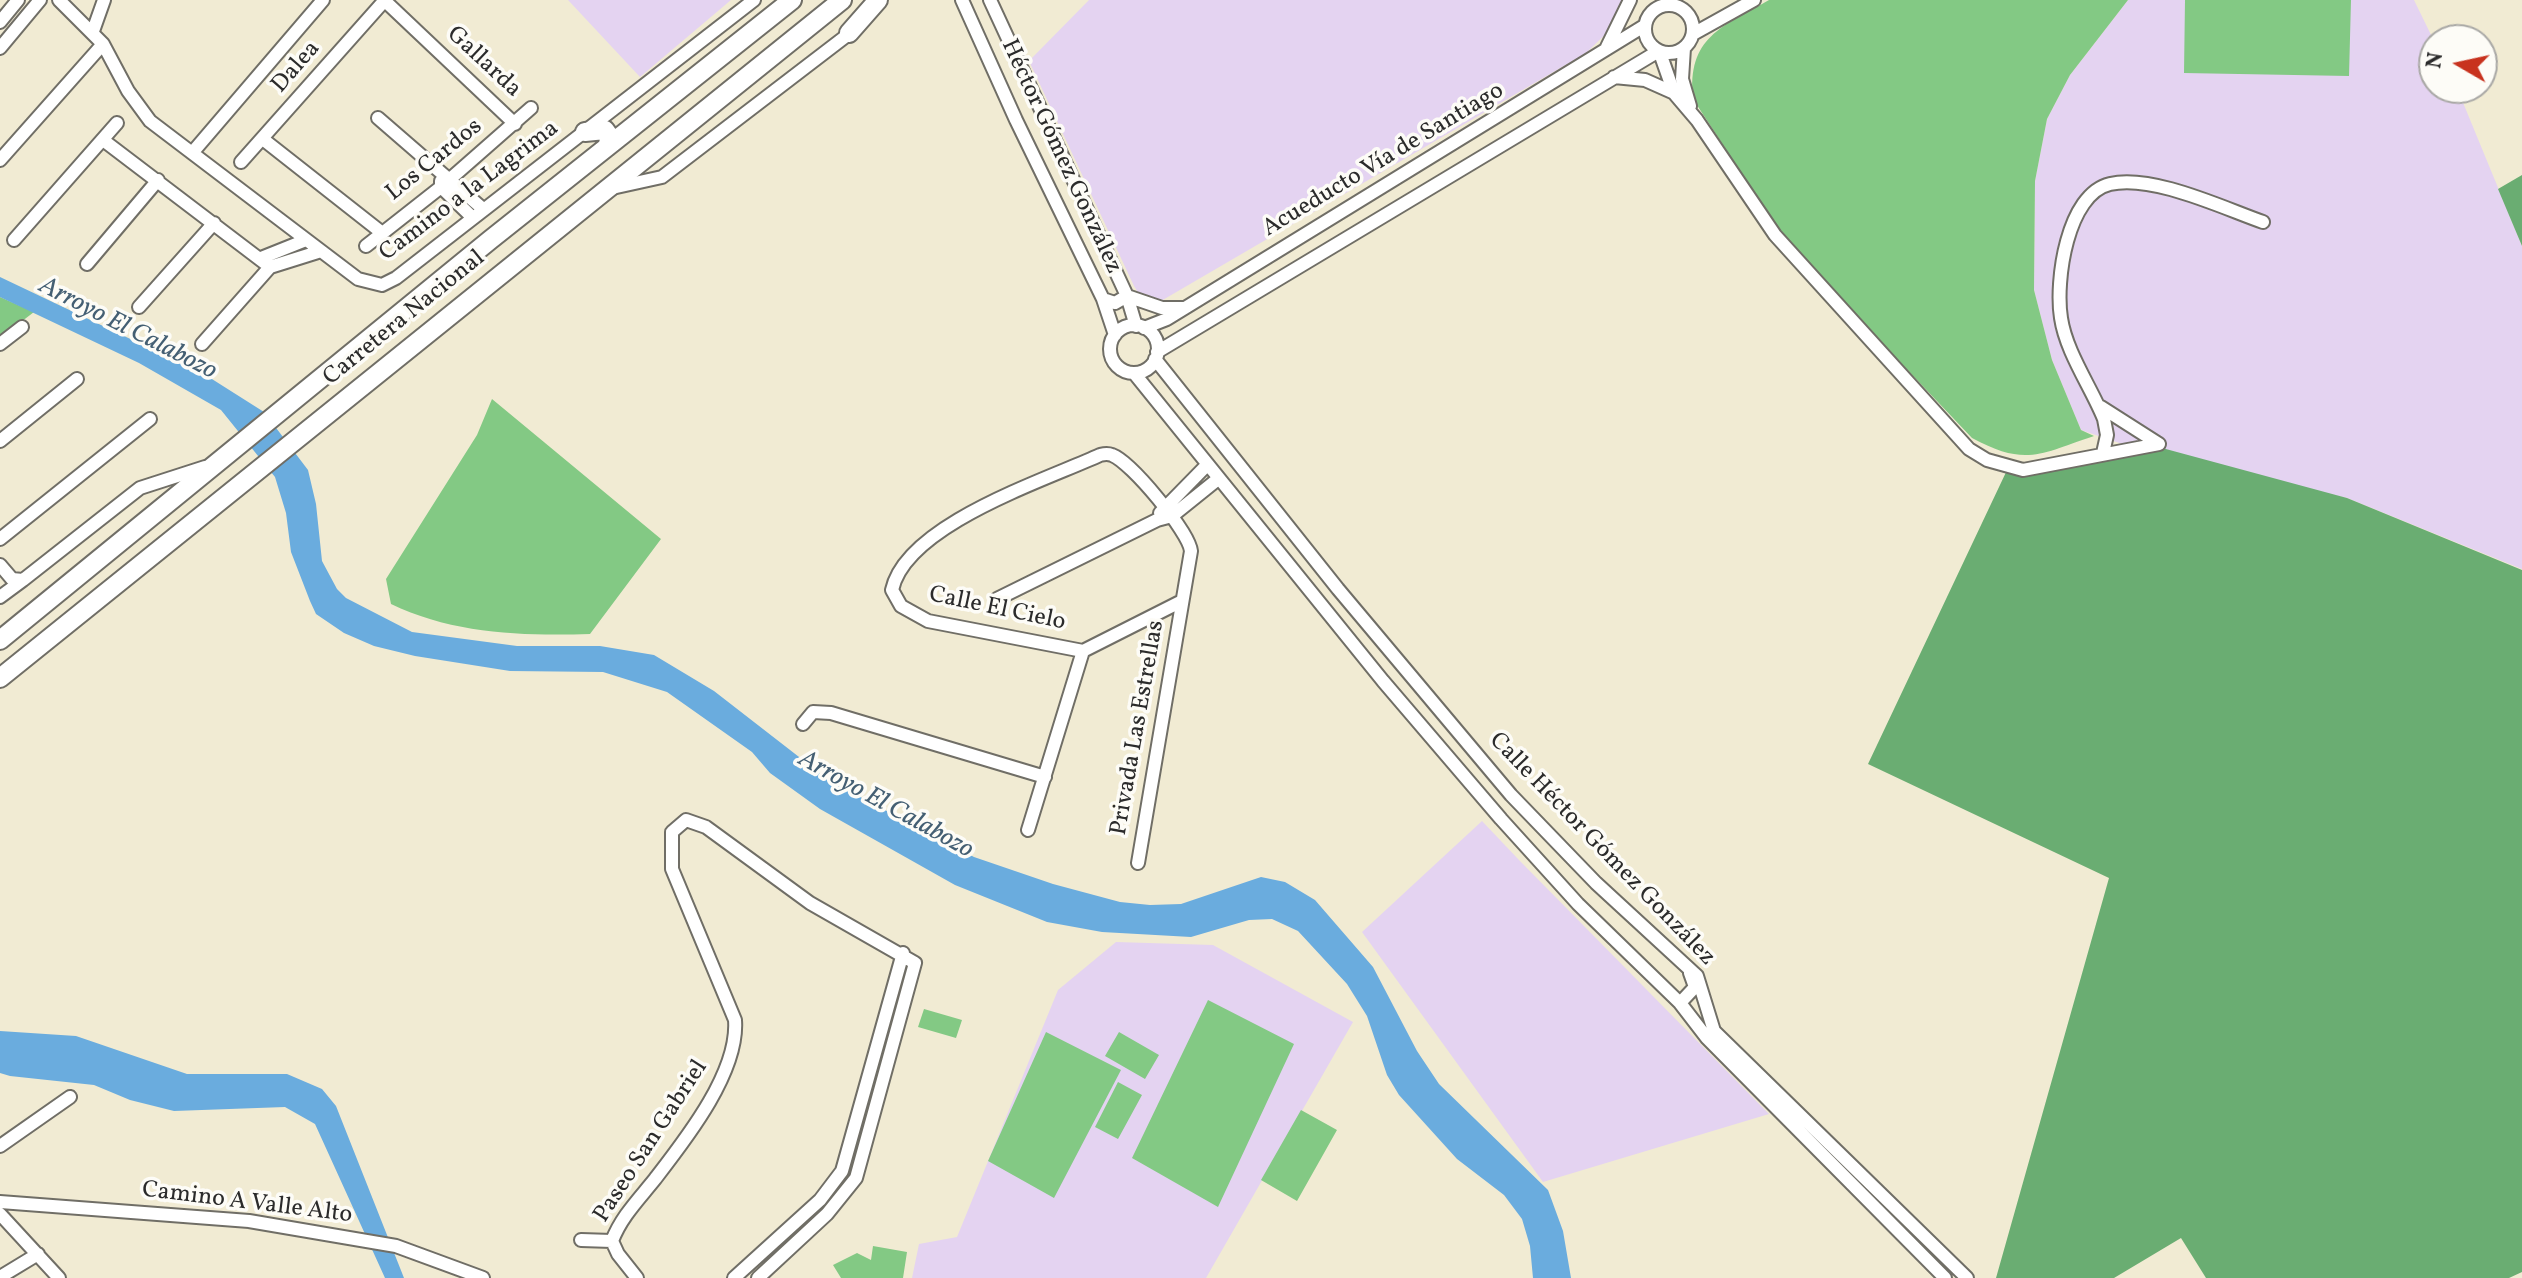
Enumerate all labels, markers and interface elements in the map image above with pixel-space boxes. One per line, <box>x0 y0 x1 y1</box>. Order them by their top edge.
street label: Gallarda <box>440 21 526 105</box>
north arrow <box>2418 24 2498 104</box>
street label: Héctor Gómez González <box>993 35 1127 279</box>
street label: Dalea <box>266 36 328 100</box>
text: N <box>2419 50 2452 71</box>
street label: Acueducto Vía de Santiago <box>1258 77 1510 245</box>
street label: Los Cardos <box>381 113 489 209</box>
street label: Camino a la Lagrima <box>375 115 565 269</box>
street label: Carretera Nacional <box>318 245 492 393</box>
water label: Arroyo El Calabozo <box>33 272 221 388</box>
street label: Calle El Cielo <box>926 581 1068 639</box>
street label: Privada Las Estrellas <box>1106 618 1172 838</box>
street label: Calle Héctor Gómez González <box>1482 727 1720 973</box>
water label: Arroyo El Calabozo <box>792 745 978 867</box>
street label: Paseo San Gabriel <box>589 1055 715 1229</box>
street label: Camino A Valle Alto <box>140 1177 354 1231</box>

